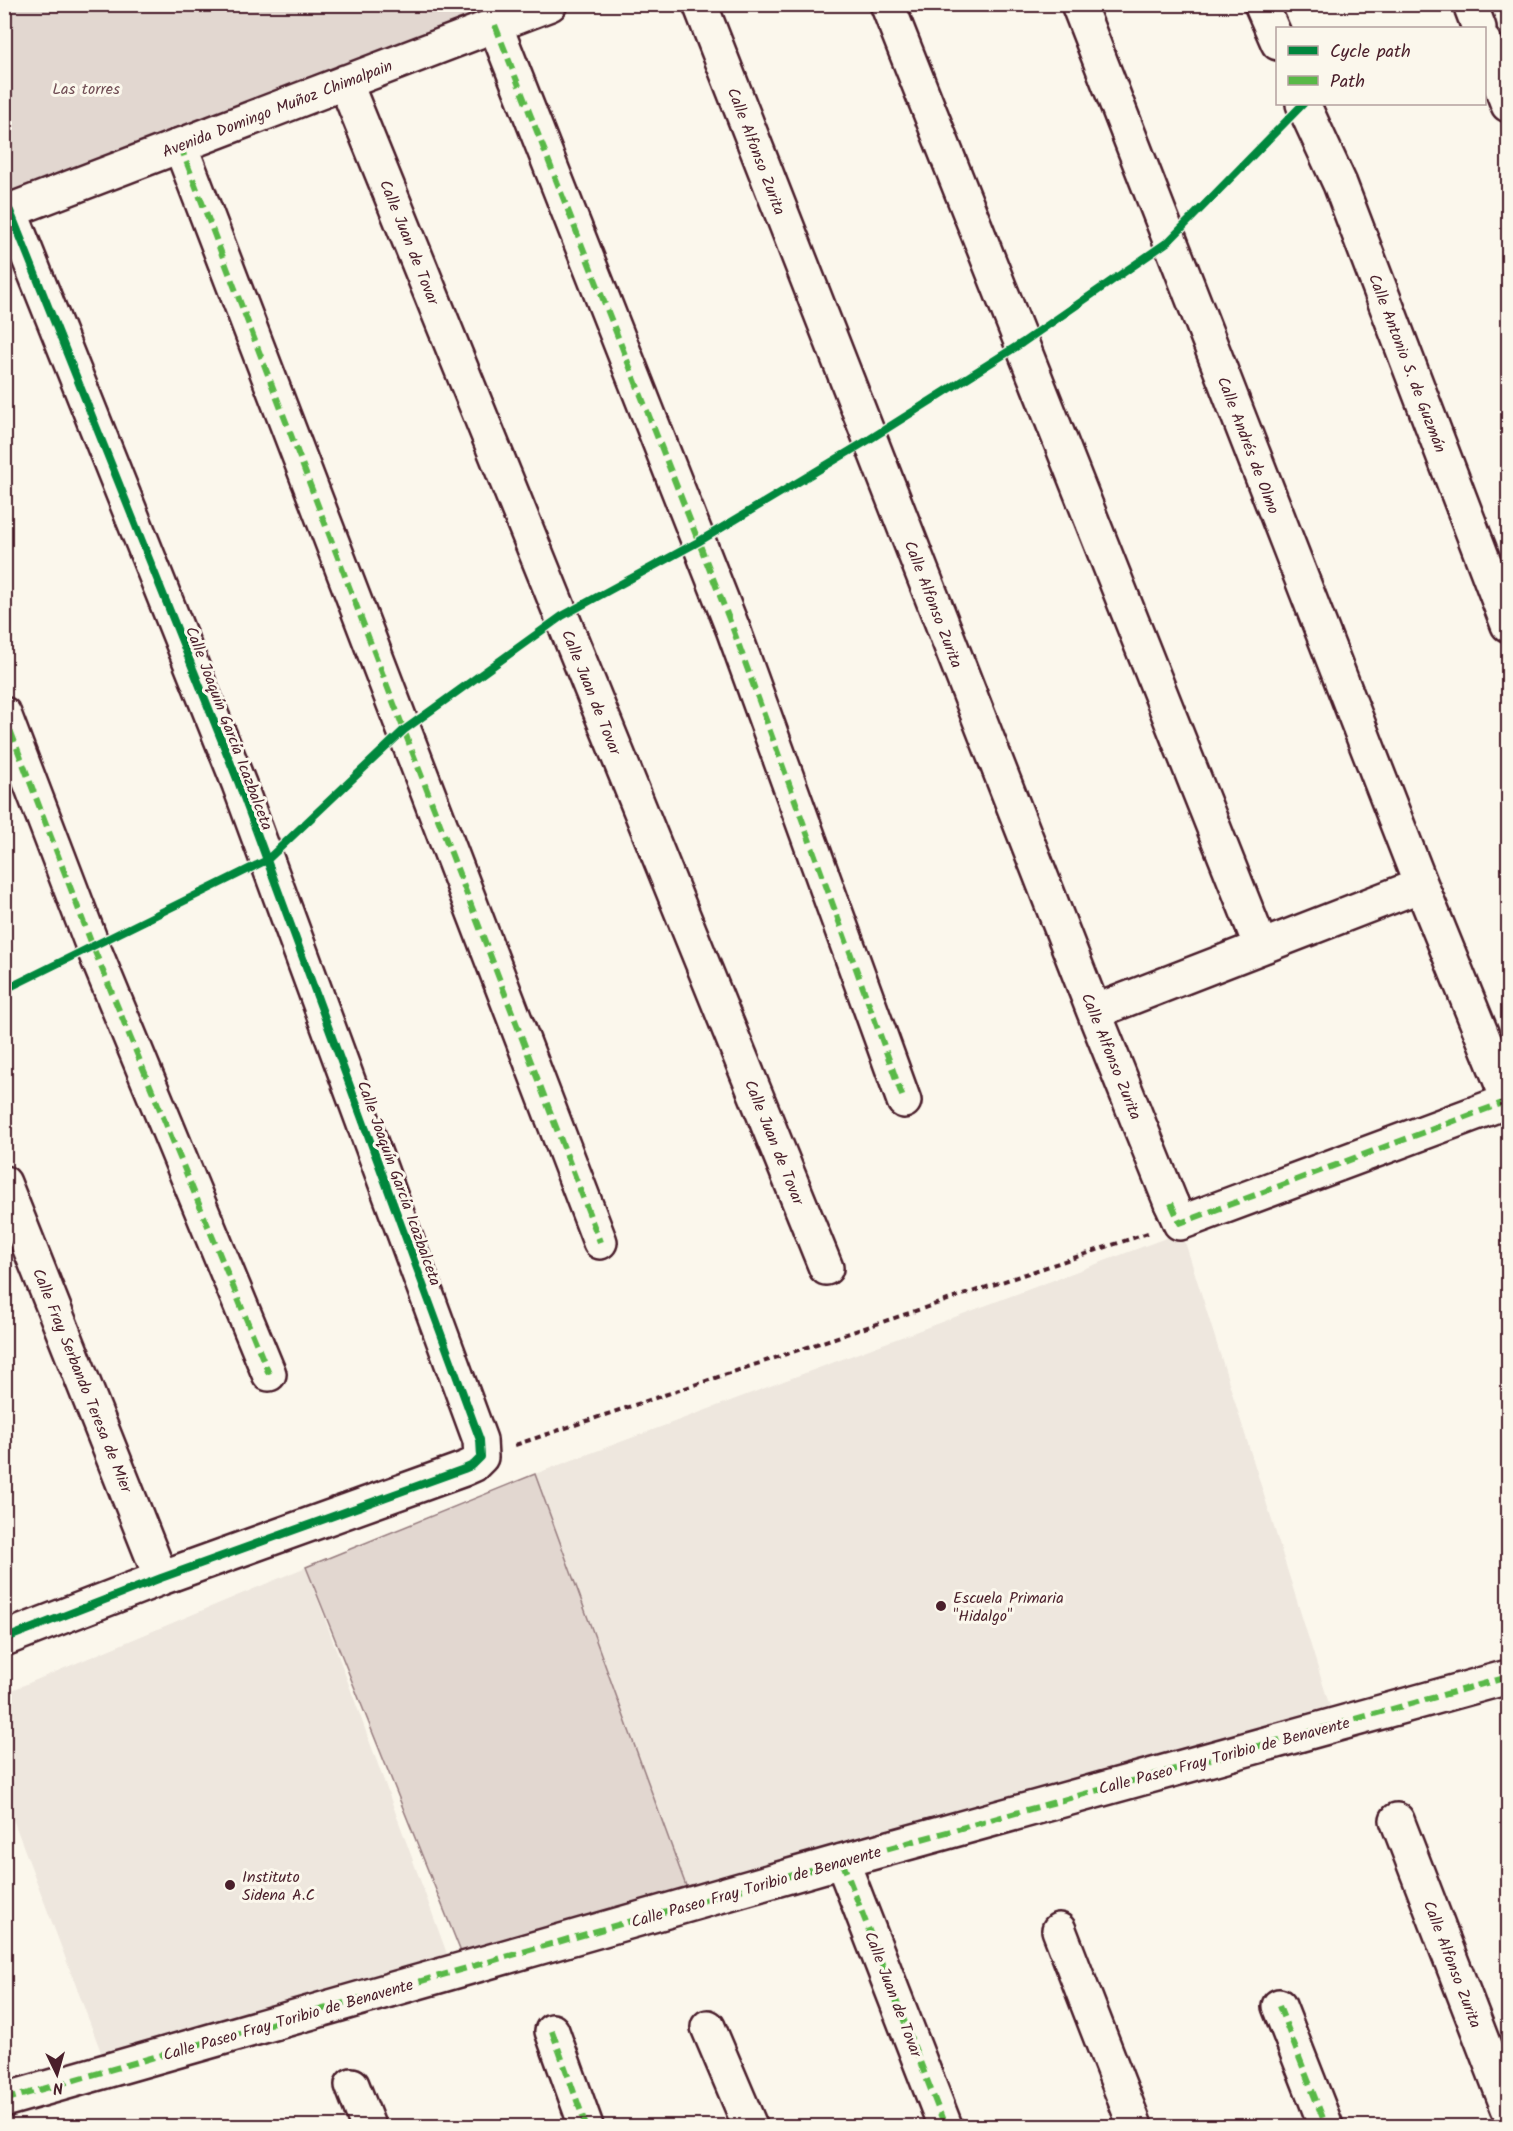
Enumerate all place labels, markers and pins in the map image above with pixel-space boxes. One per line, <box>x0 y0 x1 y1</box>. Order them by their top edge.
place label: Escuela Primaria "Hidalgo" <box>953 1586 1064 1629</box>
marker: Escuela Primaria "Hidalgo" <box>934 1599 948 1613</box>
place label: Instituto Sidena A.C <box>242 1865 315 1908</box>
marker: Instituto Sidena A.C <box>223 1878 237 1892</box>

